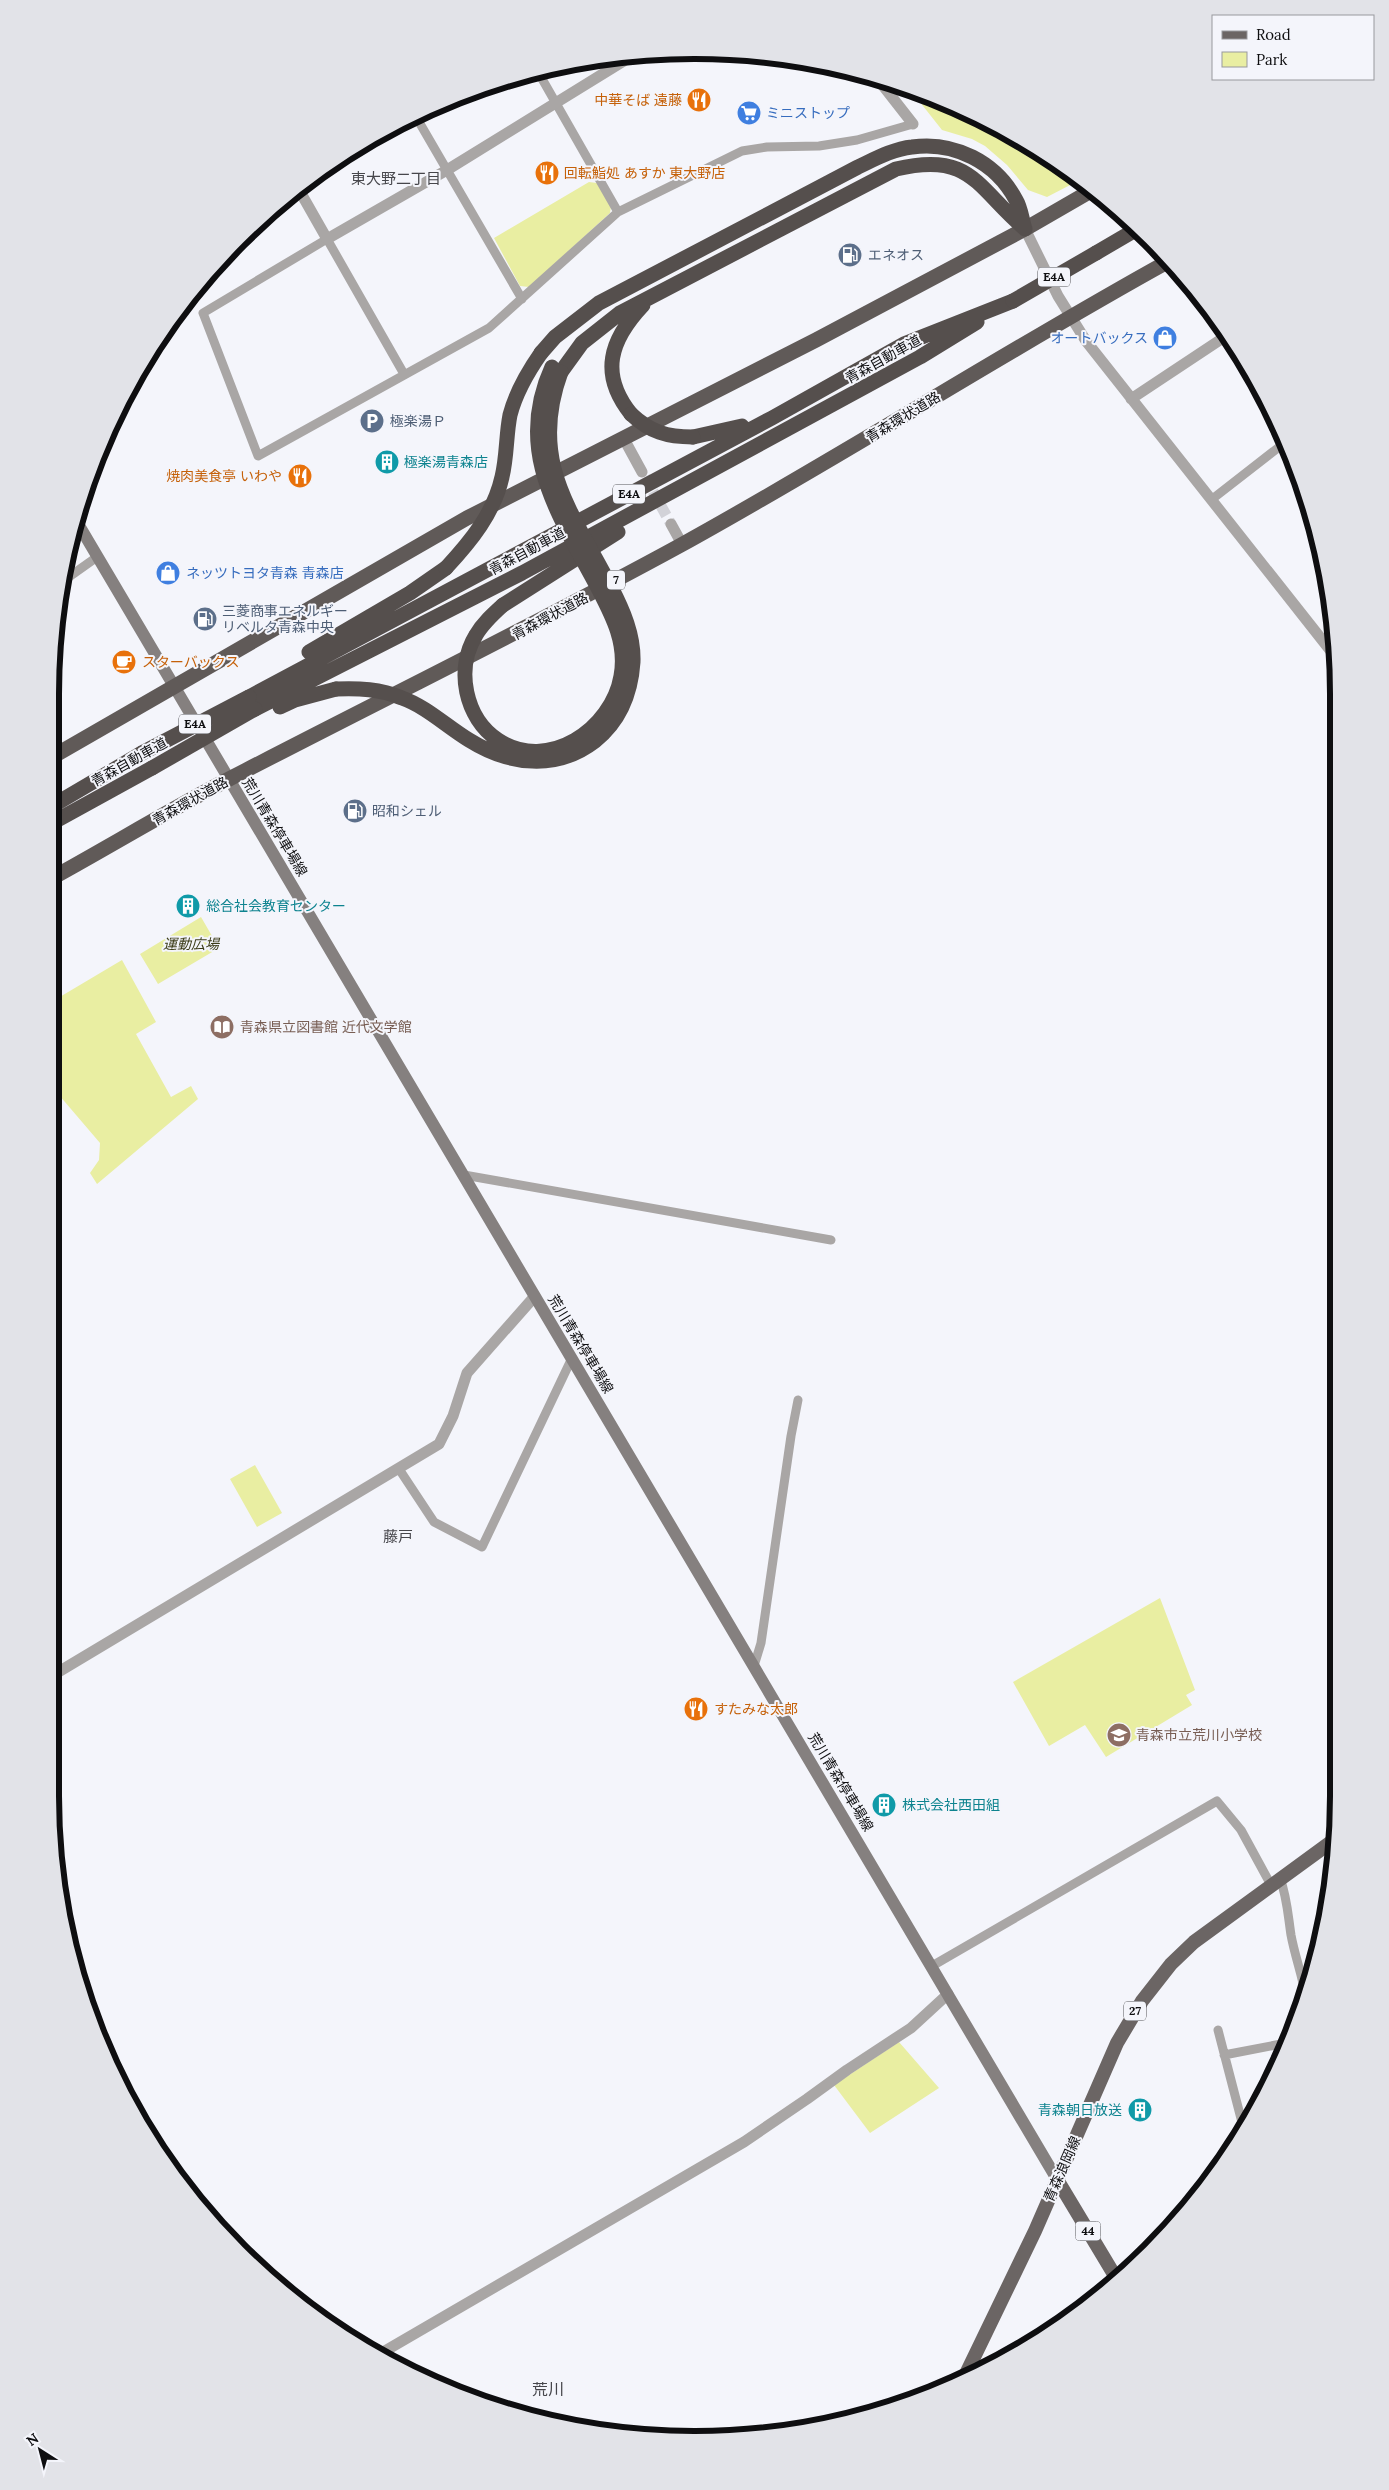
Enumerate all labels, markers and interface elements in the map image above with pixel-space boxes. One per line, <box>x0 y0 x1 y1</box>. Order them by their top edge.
legend <box>1212 15 1374 80</box>
text: Road <box>1256 25 1291 44</box>
text: Park <box>1256 50 1287 69</box>
restaurant icon: 中華そば 遠藤 <box>686 87 712 113</box>
place label: 中華そば 遠藤 <box>594 91 682 109</box>
supermarket icon: ミニストップ <box>736 100 762 126</box>
place label: ミニストップ <box>766 104 850 122</box>
restaurant icon: 回転鮨処 あすか 東大野店 <box>534 160 560 186</box>
place label: 回転鮨処 あすか 東大野店 <box>564 164 725 182</box>
district label: 東大野二丁目 <box>351 169 441 188</box>
fuel station icon: エネオス <box>837 242 863 268</box>
place label: エネオス <box>868 246 924 264</box>
road number: E4A <box>1038 268 1070 286</box>
shop icon: オートバックス <box>1152 325 1178 351</box>
place label: オートバックス <box>1050 329 1148 347</box>
street label: 青森自動車道 <box>842 331 924 387</box>
street label: 青森環状道路 <box>862 388 944 446</box>
parking icon: 極楽湯Ｐ <box>359 408 385 434</box>
place label: 極楽湯Ｐ <box>390 412 446 430</box>
building icon: 極楽湯青森店 <box>374 449 400 475</box>
place label: 極楽湯青森店 <box>404 453 488 471</box>
restaurant icon: 焼肉美食亭 いわや <box>287 463 313 489</box>
place label: 焼肉美食亭 いわや <box>166 467 282 485</box>
road number: E4A <box>613 484 645 504</box>
street label: 青森自動車道 <box>486 523 568 579</box>
shop icon: ネッツトヨタ青森 青森店 <box>155 560 181 586</box>
place label: ネッツトヨタ青森 青森店 <box>186 564 344 582</box>
road number: 7 <box>607 570 625 590</box>
street label: 青森環状道路 <box>509 588 591 644</box>
place label: 三菱商事エネルギー リベルタ青森中央 <box>222 602 348 636</box>
fuel station icon: 三菱商事エネルギー リベルタ青森中央 <box>192 606 218 632</box>
cafe icon: スターバックス <box>111 649 137 675</box>
place label: スターバックス <box>142 653 239 671</box>
road number: E4A <box>179 714 211 734</box>
street label: 青森自動車道 <box>88 734 170 790</box>
street label: 青森環状道路 <box>149 773 231 829</box>
street label: 荒川青森停車場線 <box>238 774 312 880</box>
fuel station icon: 昭和シェル <box>342 798 368 824</box>
place label: 昭和シェル <box>372 802 442 820</box>
building icon: 総合社会教育センター <box>175 893 201 919</box>
place label: 総合社会教育センター <box>206 897 346 915</box>
park label: 運動広場 <box>163 935 221 953</box>
library icon: 青森県立図書館 近代文学館 <box>209 1014 235 1040</box>
place label: 青森県立図書館 近代文学館 <box>240 1018 412 1036</box>
street label: 荒川青森停車場線 <box>544 1291 618 1397</box>
district label: 藤戸 <box>383 1527 413 1546</box>
restaurant icon: すたみな太郎 <box>683 1696 709 1722</box>
place label: すたみな太郎 <box>714 1700 798 1718</box>
school or university icon: 青森市立荒川小学校 <box>1106 1722 1132 1748</box>
place label: 青森市立荒川小学校 <box>1136 1726 1262 1744</box>
street label: 荒川青森停車場線 <box>804 1729 878 1835</box>
building icon: 株式会社西田組 <box>871 1792 897 1818</box>
place label: 株式会社西田組 <box>902 1796 1000 1814</box>
road number: 27 <box>1124 2002 1146 2020</box>
building icon: 青森朝日放送 <box>1127 2097 1153 2123</box>
place label: 青森朝日放送 <box>1038 2101 1122 2119</box>
street label: 青森浪岡線 <box>1040 2133 1084 2205</box>
road number: 44 <box>1076 2222 1100 2240</box>
district label: 荒川 <box>532 2379 564 2399</box>
north arrow <box>15 2425 65 2475</box>
text: N <box>23 2429 42 2450</box>

